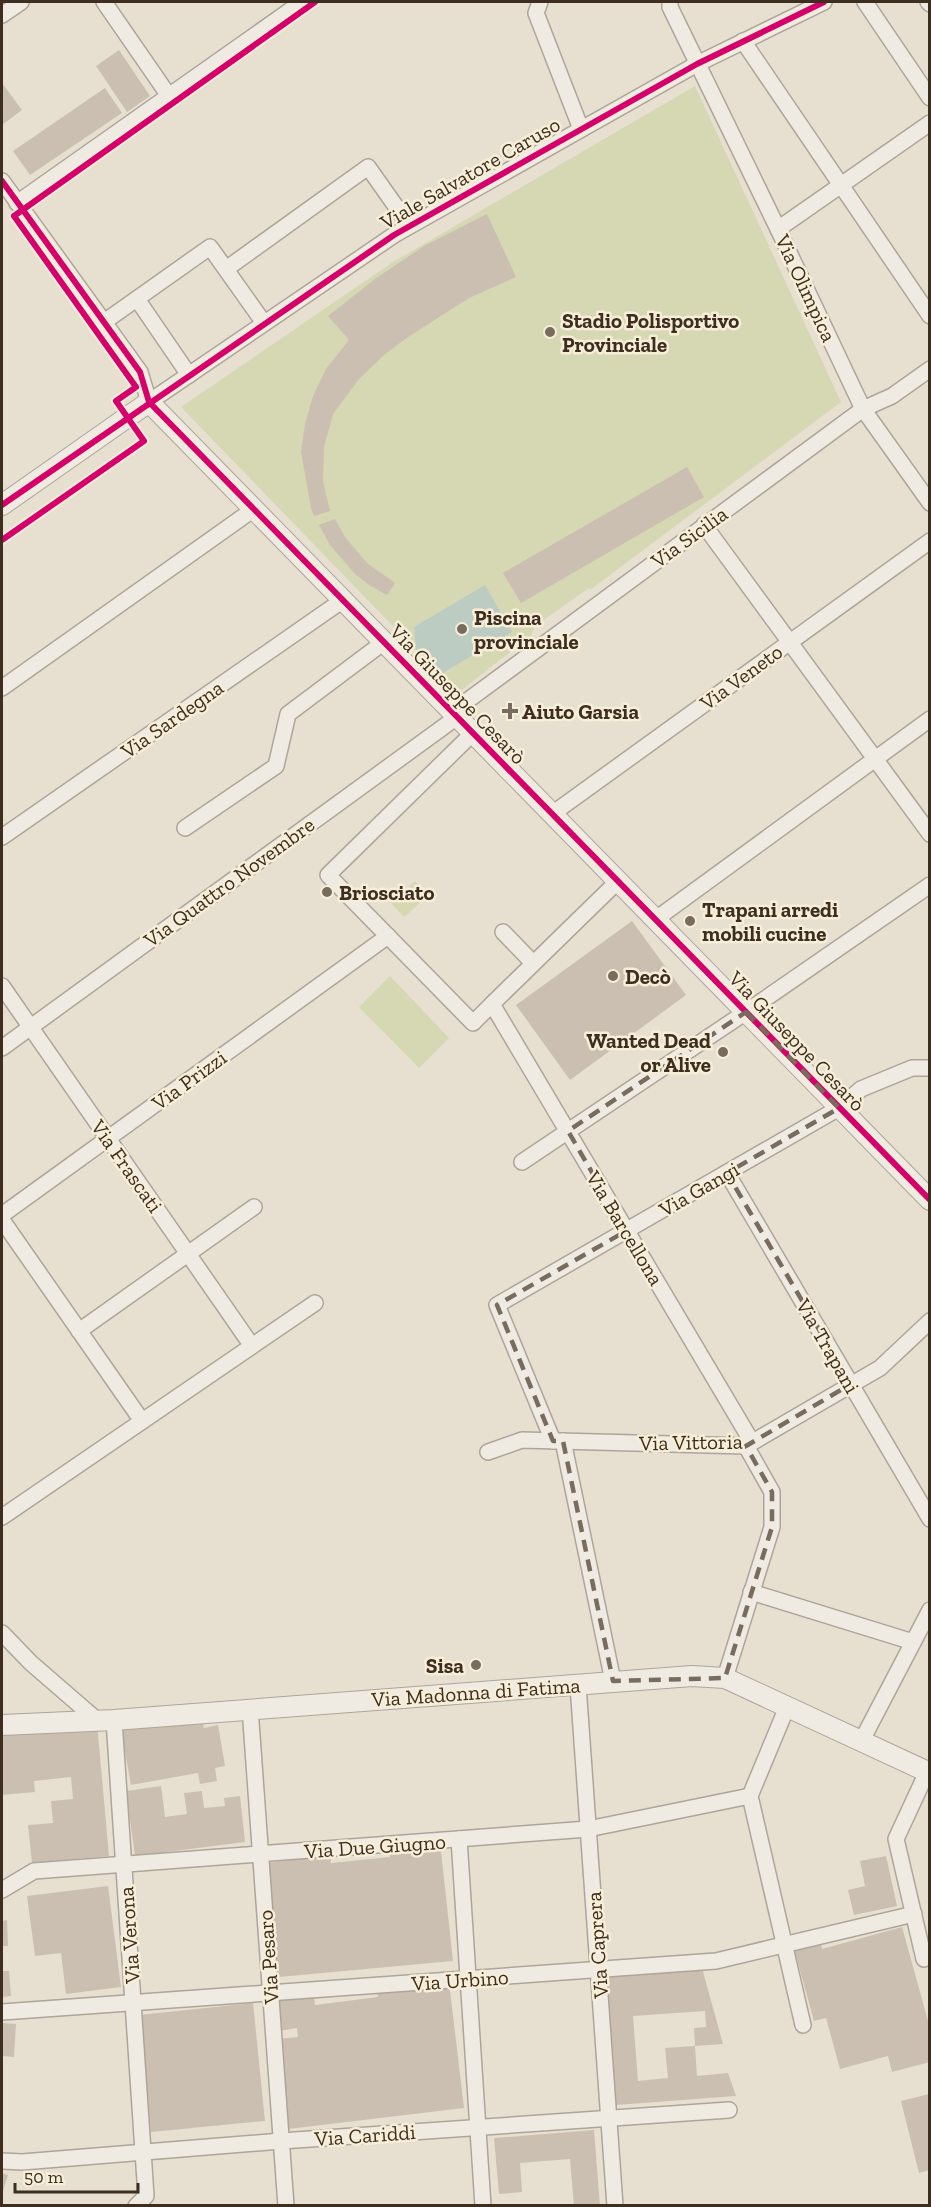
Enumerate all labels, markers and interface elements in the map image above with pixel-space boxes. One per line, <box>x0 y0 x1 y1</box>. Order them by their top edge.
street label: Viale Salvatore Caruso <box>375 111 564 235</box>
street label: Via Olimpica <box>770 229 842 346</box>
place label: Stadio Polisportivo Provinciale <box>562 308 739 357</box>
marker: Stadio Polisportivo Provinciale <box>543 325 557 339</box>
street label: Via Sicilia <box>645 501 732 574</box>
place label: Piscina provinciale <box>474 605 579 654</box>
street label: Via Giuseppe Cesarò <box>384 618 531 769</box>
marker: Piscina provinciale <box>455 622 469 636</box>
street label: Via Veneto <box>694 639 787 716</box>
street label: Via Sardegna <box>115 675 228 764</box>
place label: Aiuto Garsia <box>522 699 639 724</box>
marker: Aiuto Garsia <box>503 704 517 718</box>
street label: Via Quattro Novembre <box>138 812 319 953</box>
place label: Briosciato <box>339 880 434 905</box>
marker: Briosciato <box>320 885 334 899</box>
place label: Trapani arredi mobili cucine <box>702 897 838 946</box>
marker: Trapani arredi mobili cucine <box>683 914 697 928</box>
place label: Decò <box>625 964 671 989</box>
street label: Via Giuseppe Cesarò <box>723 965 870 1116</box>
marker: Decò <box>606 969 620 983</box>
place label: Wanted Dead or Alive <box>586 1028 711 1077</box>
street label: Via Prizzi <box>146 1045 231 1116</box>
marker: Wanted Dead or Alive <box>716 1045 730 1059</box>
street label: Via Frascati <box>85 1114 168 1217</box>
street label: Via Gangi <box>654 1156 743 1222</box>
street label: Via Barcellona <box>580 1165 669 1290</box>
street label: Via Trapani <box>790 1293 865 1398</box>
street label: Via Vittoria <box>638 1429 743 1455</box>
place label: Sisa <box>426 1653 464 1678</box>
marker: Sisa <box>469 1658 483 1672</box>
street label: Via Madonna di Fatima <box>370 1672 581 1712</box>
street label: Via Due Giugno <box>302 1829 447 1863</box>
street label: Via Verona <box>113 1886 145 1985</box>
street label: Via Caprera <box>581 1891 613 2000</box>
street label: Via Pesaro <box>252 1909 284 2006</box>
street label: Via Urbino <box>410 1964 509 1996</box>
street label: Via Cariddi <box>313 2119 417 2151</box>
scale bar <box>15 2156 138 2194</box>
text: 50 m <box>24 2166 64 2188</box>

